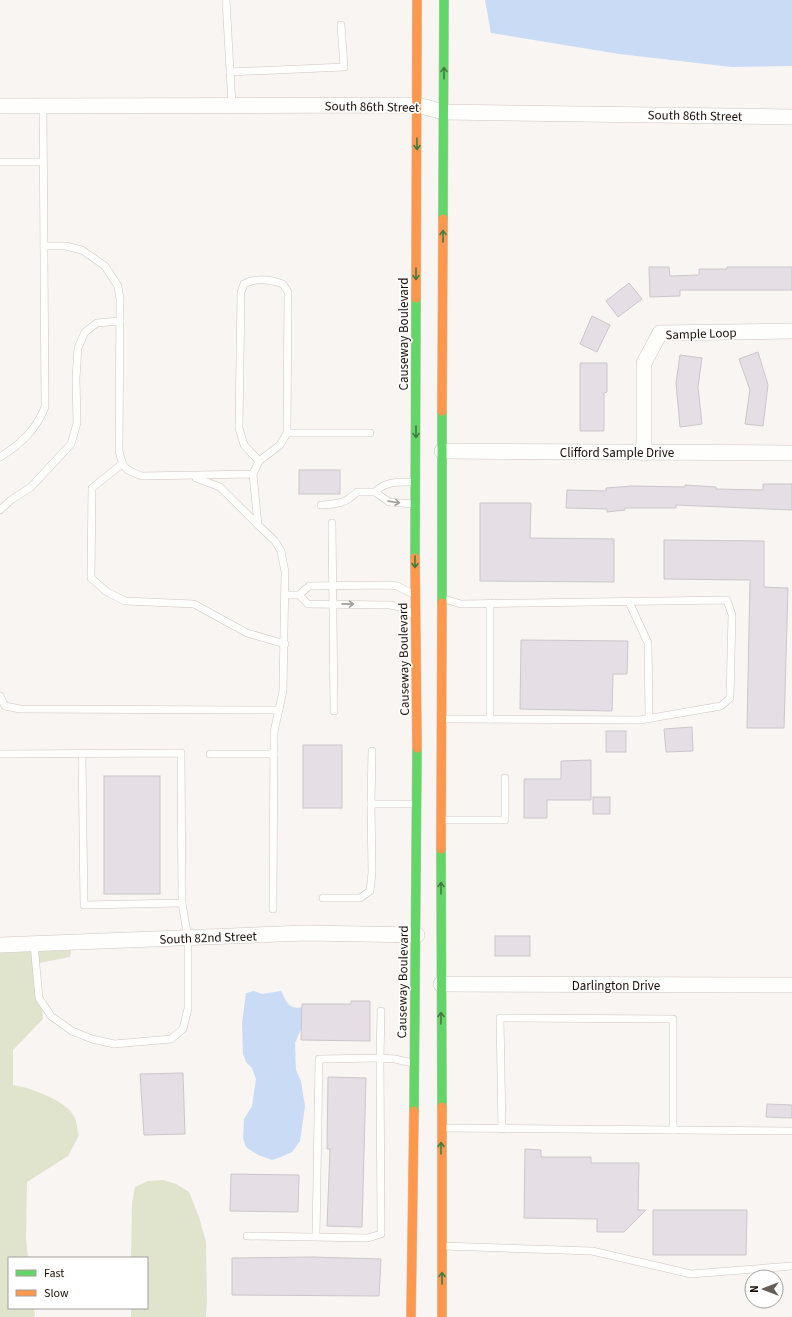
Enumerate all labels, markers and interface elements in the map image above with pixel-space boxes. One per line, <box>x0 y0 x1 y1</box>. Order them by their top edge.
one-way arrow <box>440 67 448 80</box>
street label: South 86th Street <box>324 97 420 117</box>
street label: South 86th Street <box>647 106 743 126</box>
one-way arrow <box>413 137 421 150</box>
one-way arrow <box>439 230 447 243</box>
one-way arrow <box>412 267 420 280</box>
street label: Causeway Boulevard <box>395 277 413 391</box>
street label: Sample Loop <box>665 324 737 344</box>
one-way arrow <box>412 425 420 438</box>
street label: Clifford Sample Drive <box>560 444 674 462</box>
one-way arrow <box>387 498 400 506</box>
one-way arrow <box>411 555 419 568</box>
one-way arrow <box>341 600 354 608</box>
street label: Causeway Boulevard <box>394 602 414 716</box>
one-way arrow <box>437 882 445 895</box>
street label: Causeway Boulevard <box>393 925 413 1039</box>
street label: South 82nd Street <box>159 927 258 949</box>
street label: Darlington Drive <box>572 977 660 995</box>
one-way arrow <box>437 1012 445 1025</box>
one-way arrow <box>437 1142 445 1155</box>
legend <box>8 1257 148 1309</box>
text: Fast <box>44 1265 64 1282</box>
north arrow <box>744 1269 784 1309</box>
one-way arrow <box>438 1272 446 1285</box>
text: Slow <box>44 1285 69 1302</box>
text: N <box>747 1285 762 1293</box>

